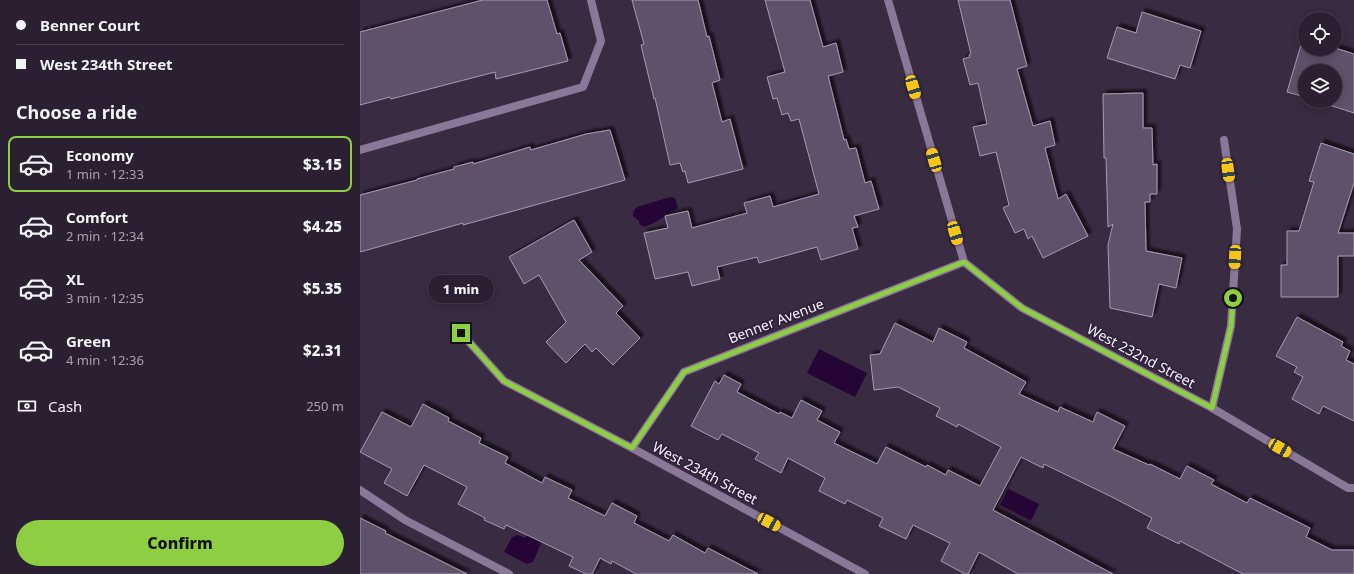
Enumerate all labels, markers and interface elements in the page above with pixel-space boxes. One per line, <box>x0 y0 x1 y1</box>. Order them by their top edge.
map controls <box>1298 12 1342 108</box>
button: locate <box>1298 12 1342 56</box>
text: Benner Court <box>40 15 140 35</box>
text: West 234th Street <box>40 54 173 74</box>
button: layers <box>1298 64 1342 108</box>
car <box>904 74 922 100</box>
text: Choose a ride <box>16 100 137 124</box>
text: Economy <box>66 145 134 165</box>
icon: car <box>18 146 54 182</box>
car <box>925 147 943 173</box>
text: $3.15 <box>303 154 342 174</box>
car <box>1220 157 1236 183</box>
text: 1 min · 12:33 <box>66 165 144 183</box>
text: Comfort <box>66 207 128 227</box>
icon: car <box>18 208 54 244</box>
text: $4.25 <box>303 216 342 236</box>
car <box>946 220 964 246</box>
text: 2 min · 12:34 <box>66 227 144 245</box>
car <box>1228 245 1242 269</box>
text: XL <box>66 269 84 289</box>
icon: car <box>18 270 54 306</box>
callout: 1 min <box>428 275 494 303</box>
text: $5.35 <box>303 278 342 298</box>
text: 1 min <box>443 280 479 298</box>
text: 3 min · 12:35 <box>66 289 144 307</box>
route start <box>1224 289 1242 307</box>
street label: Benner Avenue <box>725 294 826 347</box>
street label: West 232nd Street <box>1084 319 1199 392</box>
route end <box>452 324 470 342</box>
text: Green <box>66 331 111 351</box>
icon: car <box>18 332 54 368</box>
text: $2.31 <box>303 340 342 360</box>
text: 4 min · 12:36 <box>66 351 144 369</box>
icon: cash <box>16 395 38 417</box>
text: Cash <box>48 396 82 416</box>
text: 250 m <box>306 397 344 415</box>
street label: West 234th Street <box>649 437 761 508</box>
car <box>1267 437 1293 459</box>
car <box>756 511 782 533</box>
button: Confirm <box>16 520 344 566</box>

